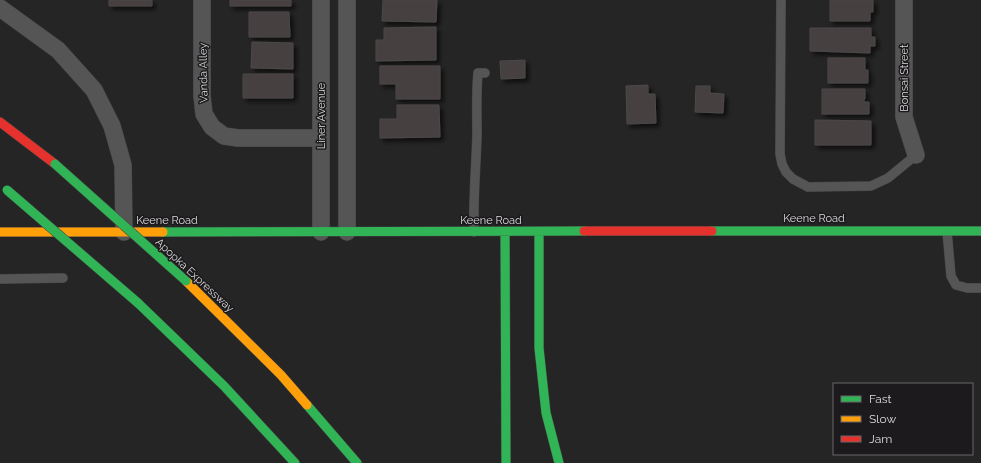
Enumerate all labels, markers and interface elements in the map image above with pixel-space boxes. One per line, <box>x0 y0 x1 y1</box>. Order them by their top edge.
street label: Vanda Alley <box>196 43 211 103</box>
street label: Bonsai Street <box>898 44 911 112</box>
street label: Liner Avenue <box>315 82 328 149</box>
street label: Keene Road <box>783 212 845 225</box>
street label: Keene Road <box>136 214 198 227</box>
street label: Keene Road <box>460 214 522 227</box>
street label: Apopka Expressway <box>153 236 237 315</box>
legend <box>833 383 973 455</box>
text: Fast <box>869 392 892 406</box>
text: Slow <box>869 412 896 426</box>
text: Jam <box>869 432 892 446</box>

